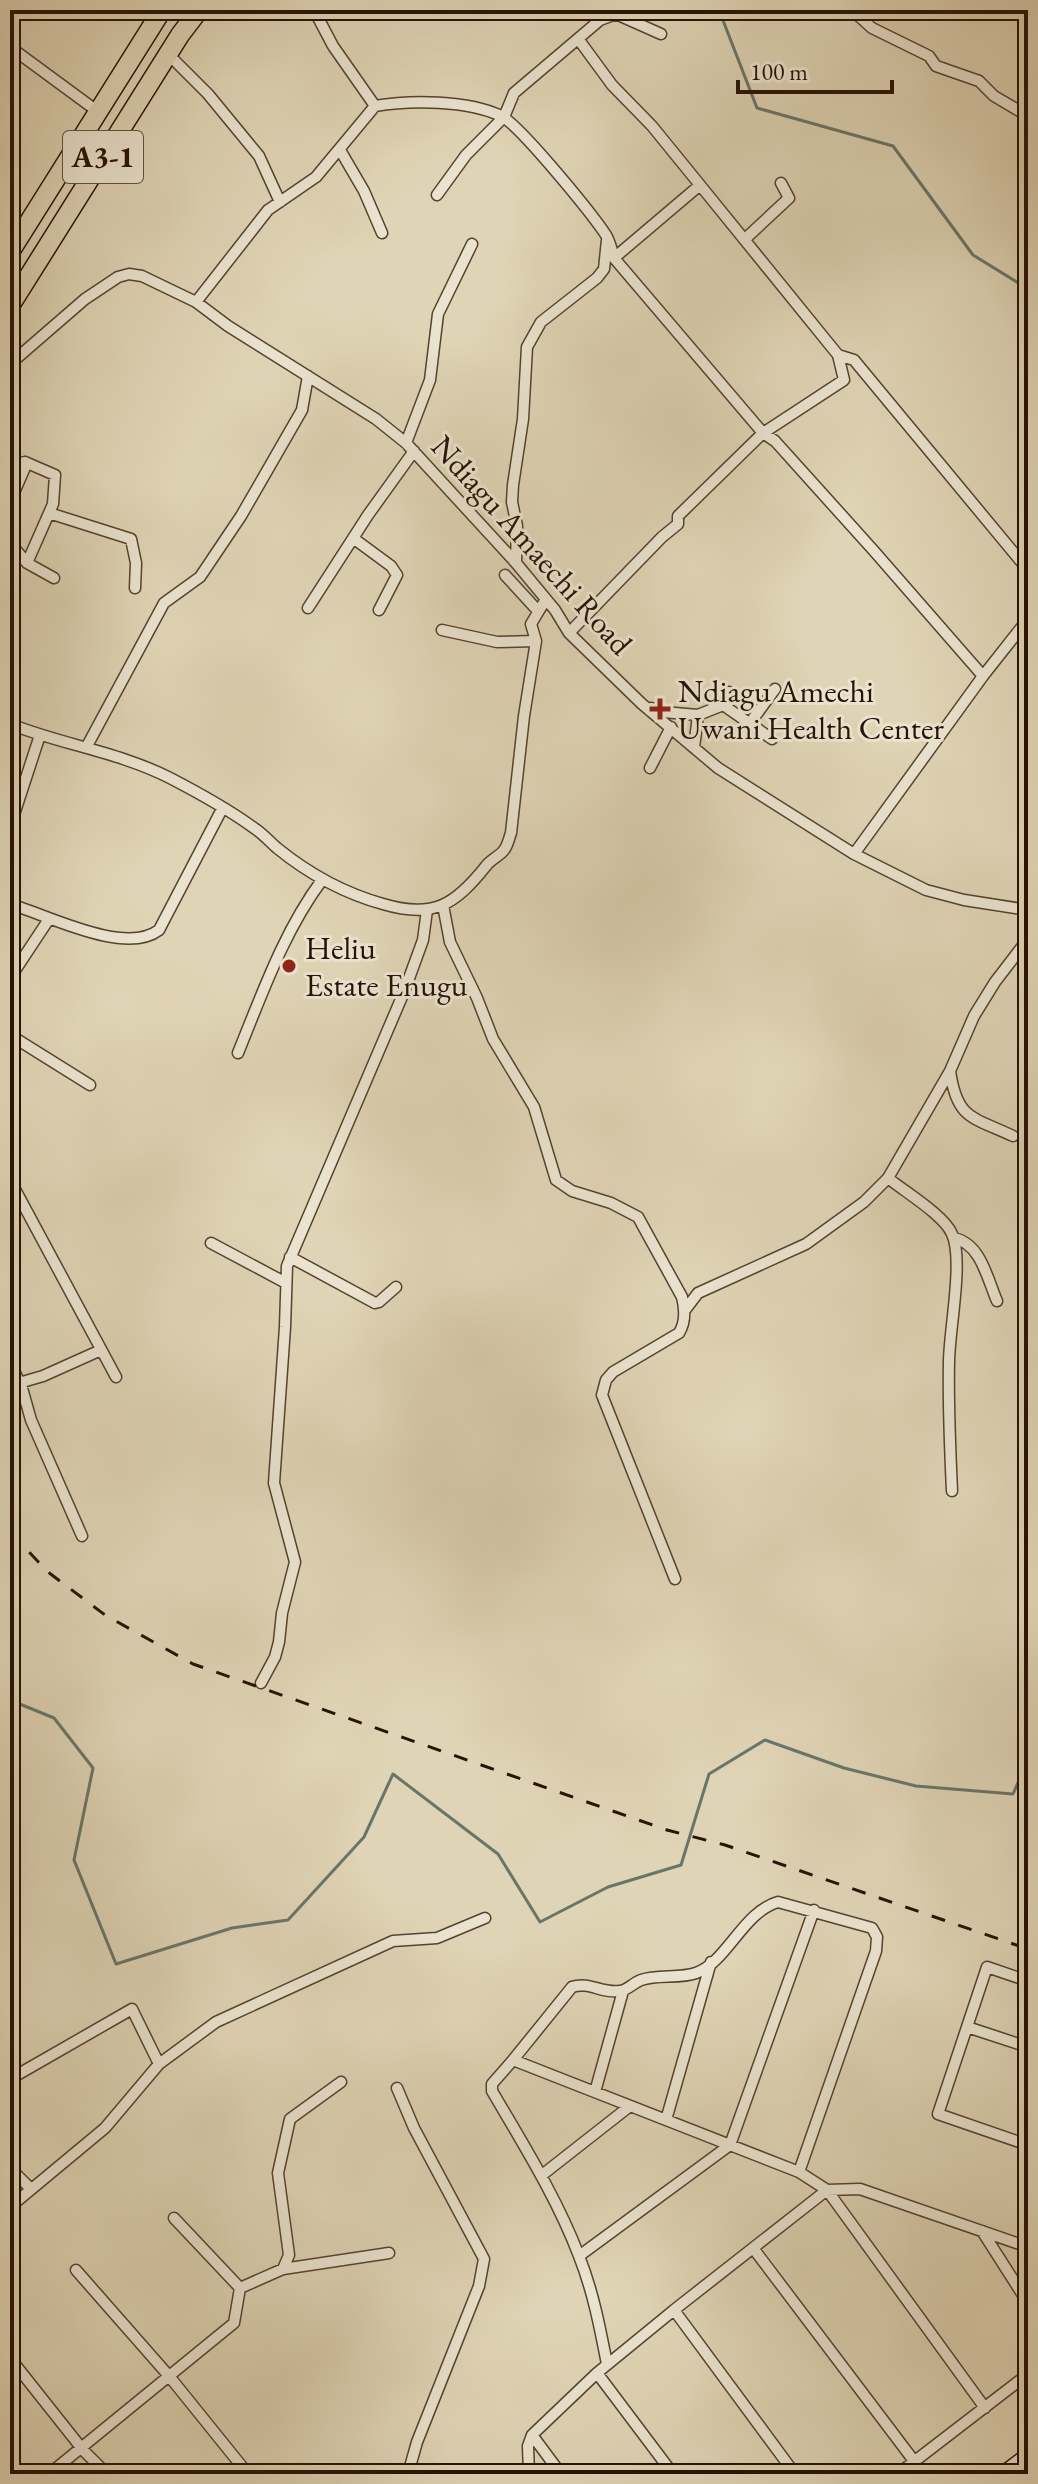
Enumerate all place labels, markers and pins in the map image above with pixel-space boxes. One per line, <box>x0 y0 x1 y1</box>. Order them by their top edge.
place label: Ndiagu Amechi Uwani Health Center <box>678 670 944 749</box>
marker: Ndiagu Amechi Uwani Health Center <box>649 698 671 720</box>
place label: Heliu Estate Enugu <box>305 927 468 1006</box>
marker: Heliu Estate Enugu <box>280 957 298 975</box>

